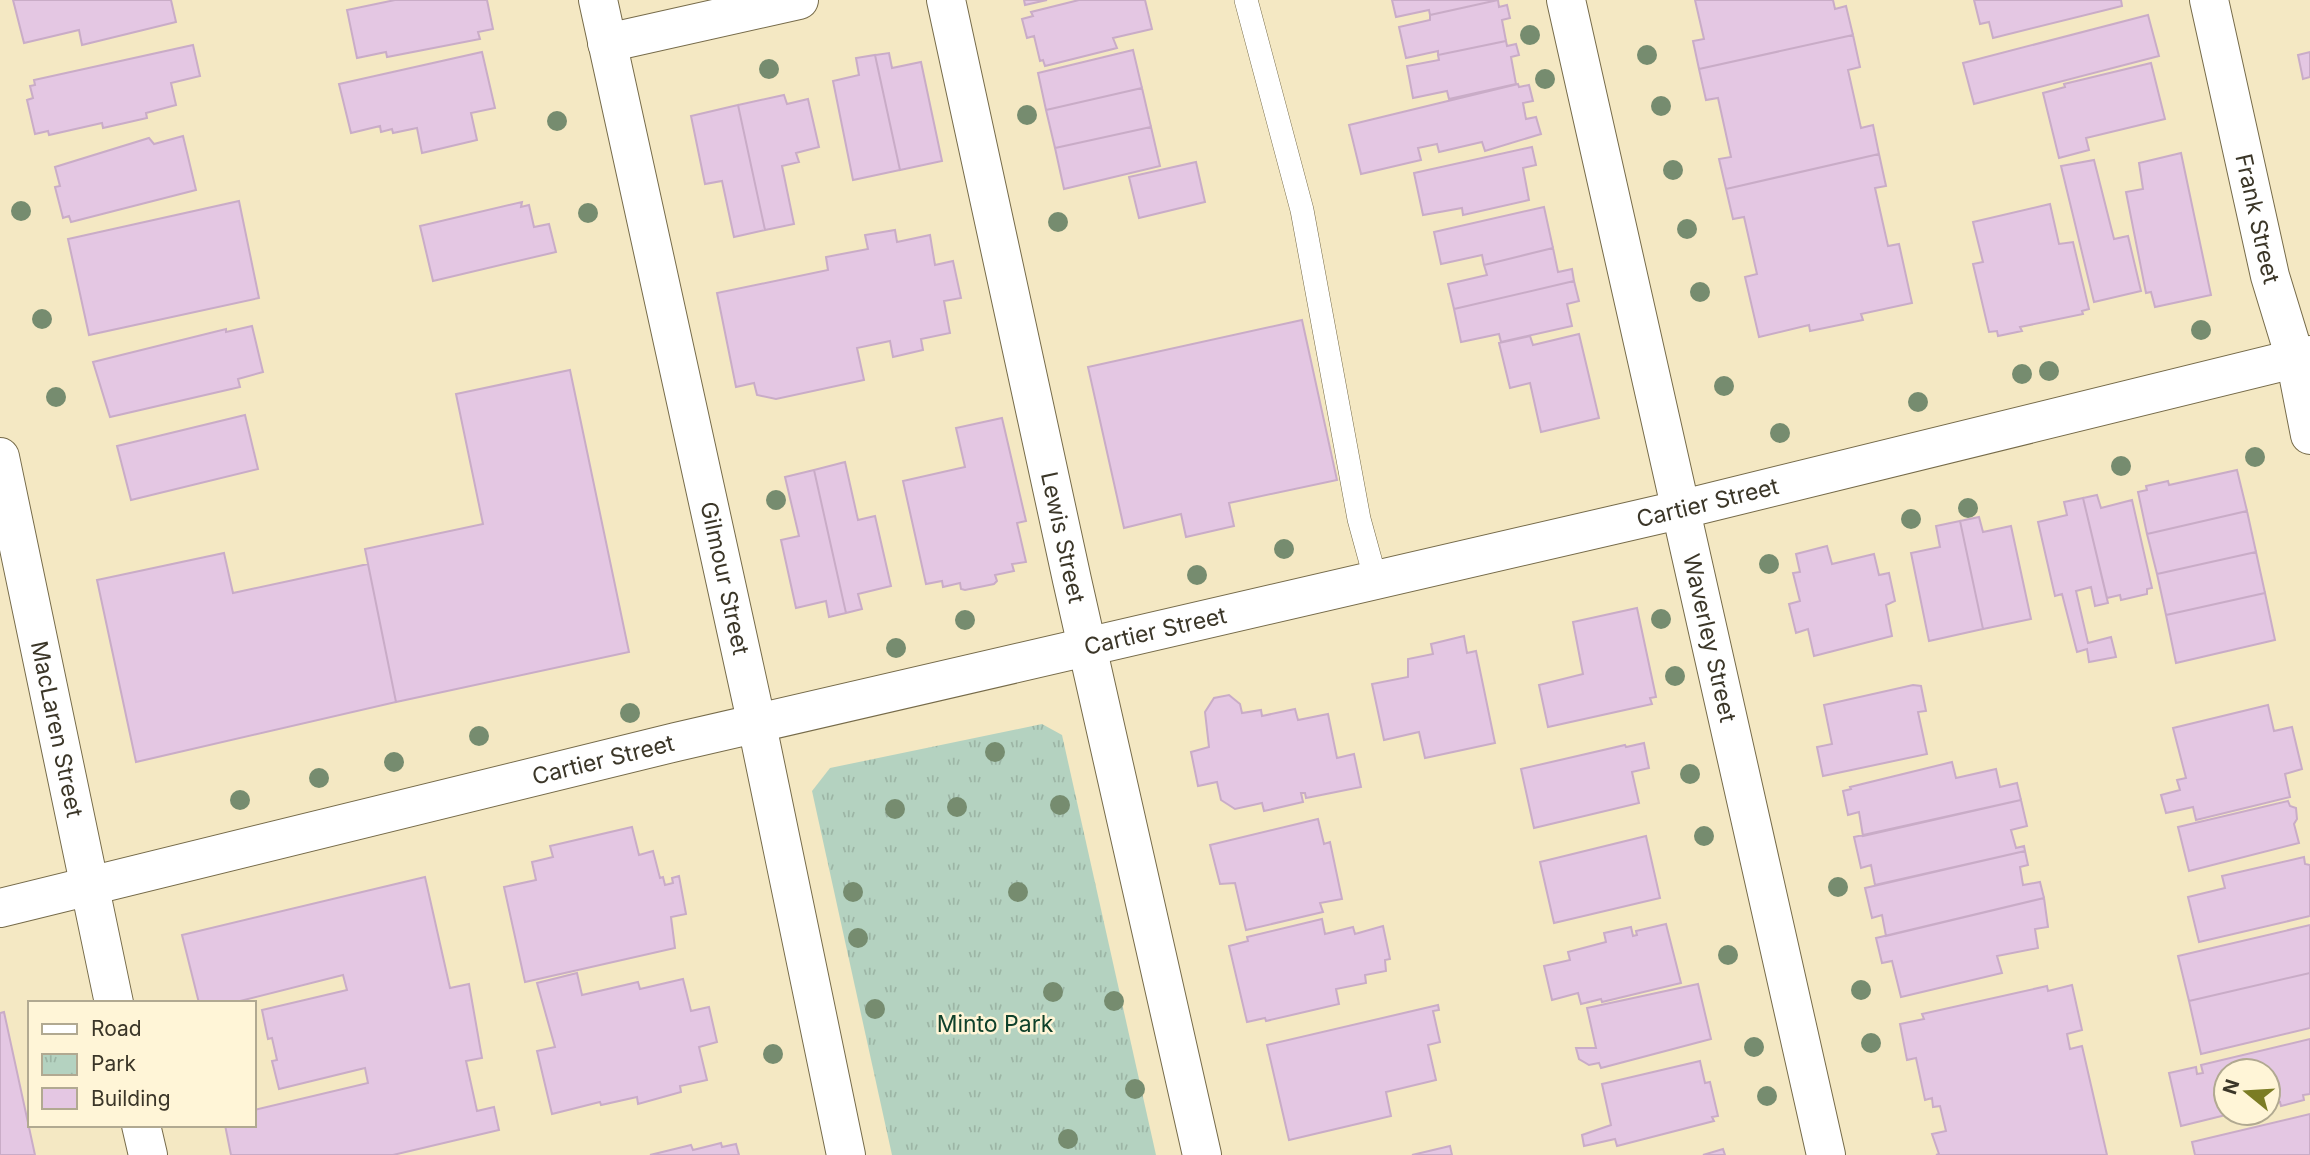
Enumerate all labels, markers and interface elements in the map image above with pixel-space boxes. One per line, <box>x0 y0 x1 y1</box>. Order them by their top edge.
street label: Frank Street <box>2229 151 2286 288</box>
street label: Lewis Street <box>1035 469 1091 606</box>
street label: Cartier Street <box>1634 472 1782 533</box>
street label: Gilmour Street <box>694 499 755 658</box>
street label: Waverley Street <box>1677 551 1742 725</box>
street label: Cartier Street <box>1081 601 1230 661</box>
street label: MacLaren Street <box>25 638 89 820</box>
street label: Cartier Street <box>529 729 677 791</box>
legend <box>28 1001 256 1127</box>
park label: Minto Park <box>937 1010 1054 1038</box>
text: Road <box>91 1016 142 1041</box>
text: Park <box>91 1051 136 1076</box>
north arrow <box>2212 1057 2282 1127</box>
text: N <box>2218 1076 2244 1097</box>
text: Building <box>91 1086 171 1111</box>

